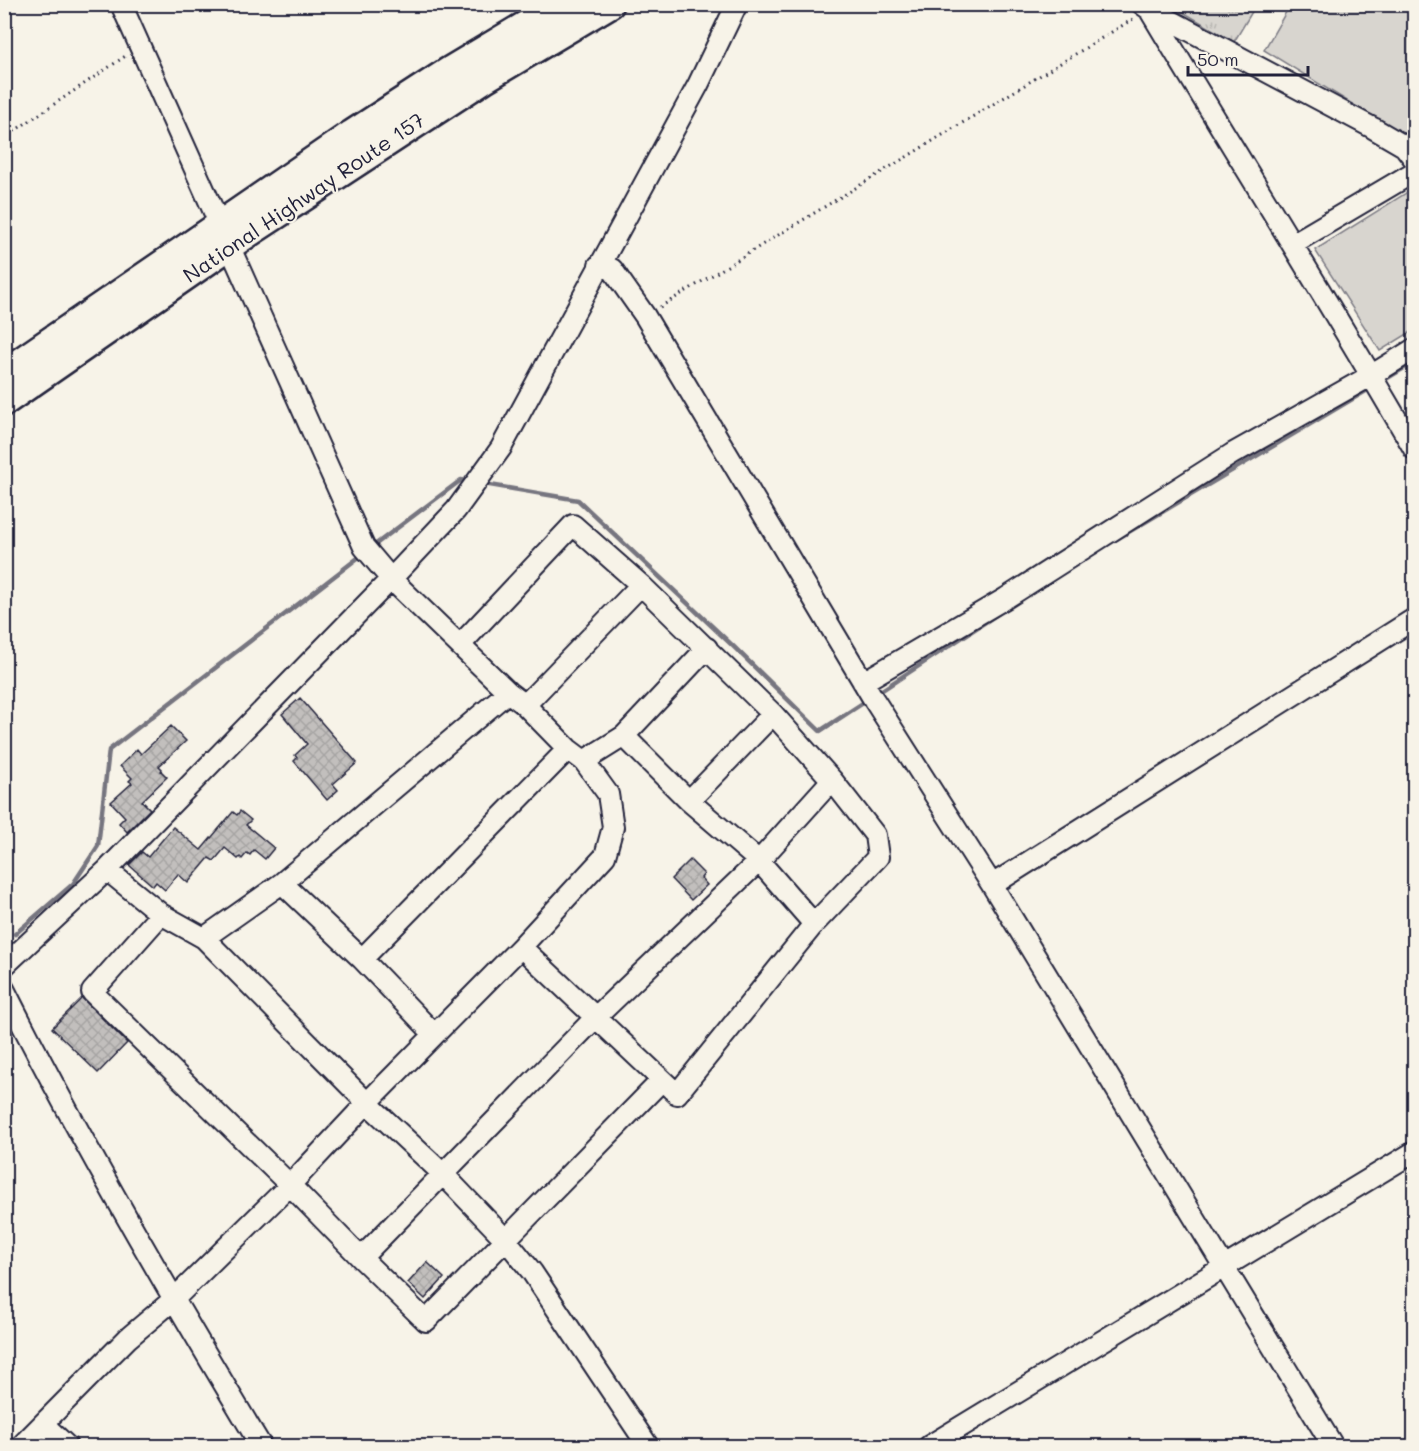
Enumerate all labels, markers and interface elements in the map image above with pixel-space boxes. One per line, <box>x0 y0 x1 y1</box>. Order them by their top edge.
scale bar <box>1188 39 1308 77</box>
text: 50 m <box>1197 47 1239 71</box>
street label: National Highway Route 157 <box>177 106 429 288</box>

